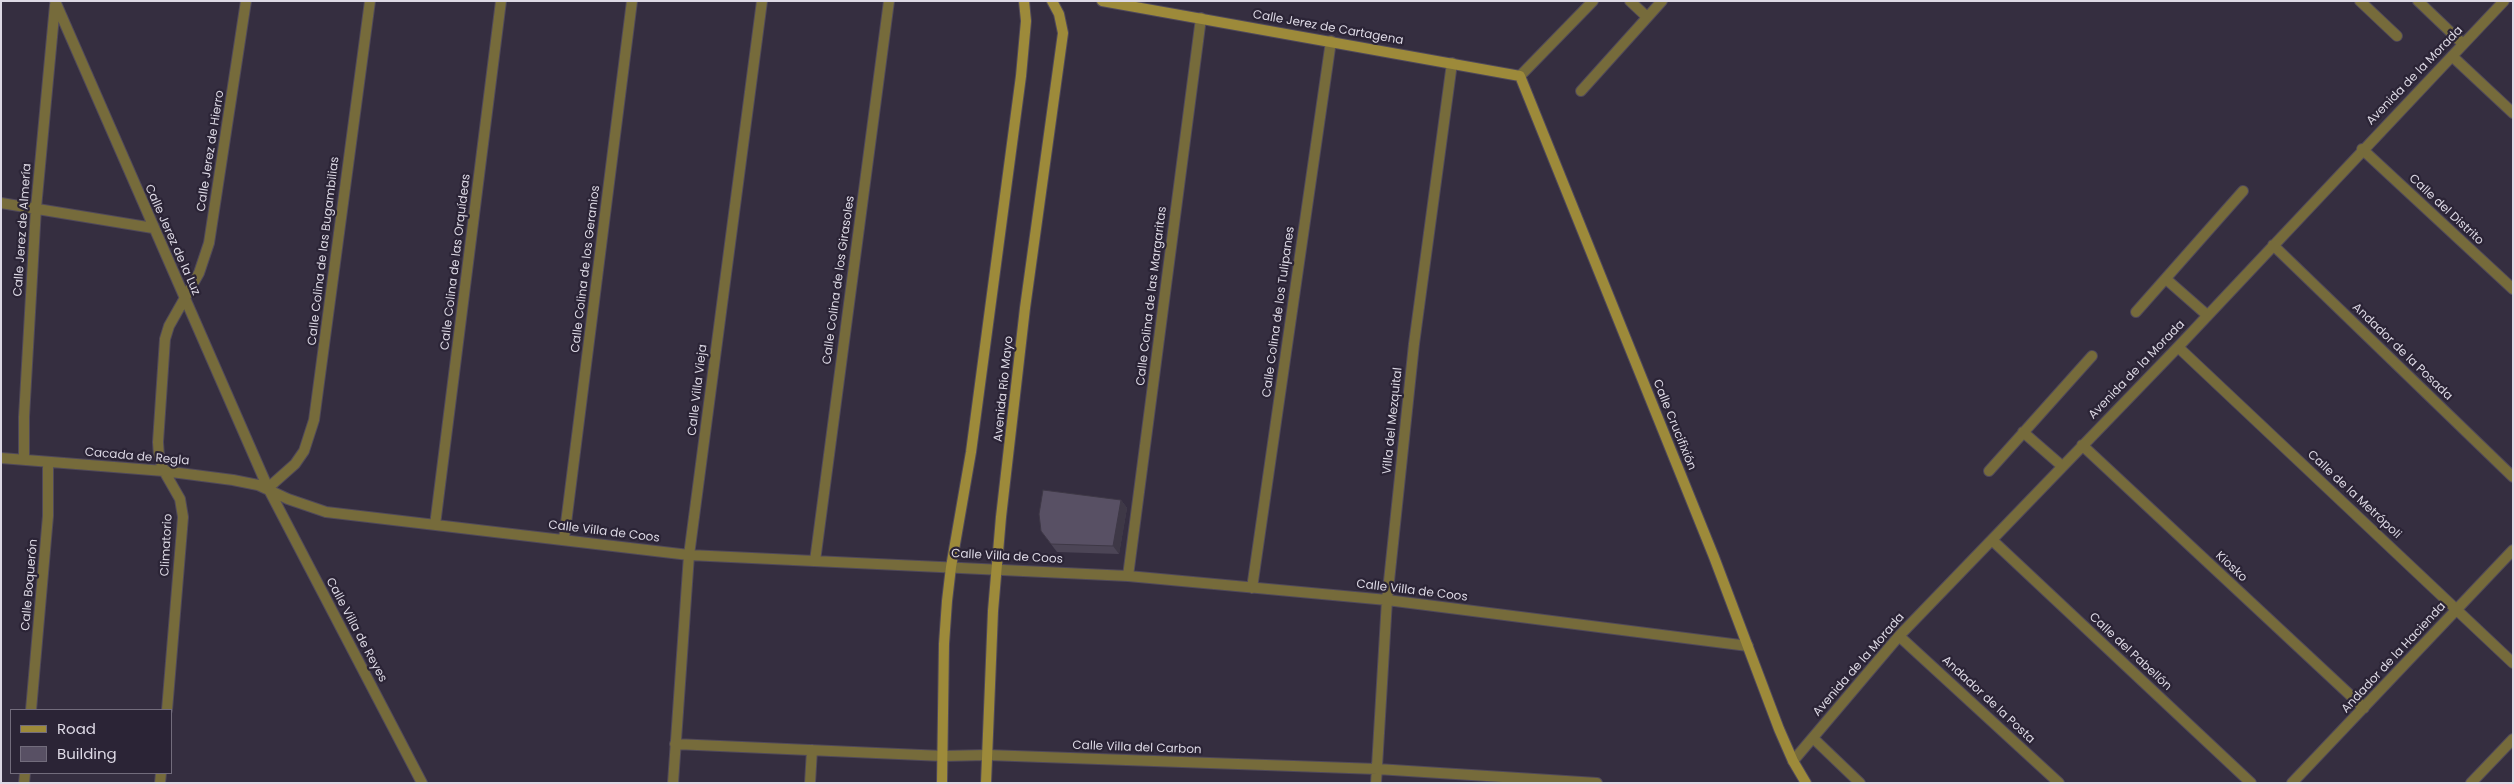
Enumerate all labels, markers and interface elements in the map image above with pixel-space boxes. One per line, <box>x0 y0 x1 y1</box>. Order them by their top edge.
street label: Calle Jerez de Cartagena <box>1252 8 1404 48</box>
street label: Avenida de la Morada <box>2364 23 2466 129</box>
street label: Calle Jerez de Hierro <box>194 89 228 213</box>
street label: Calle Colina de las Bugambilias <box>305 156 343 346</box>
street label: Calle Jerez de Almería <box>11 163 35 297</box>
street label: Calle del Distrito <box>2406 172 2486 248</box>
street label: Calle Colina de las Orquídeas <box>438 173 474 351</box>
street label: Calle Jerez de la Luz <box>141 182 203 298</box>
street label: Calle Colina de los Geranios <box>569 184 603 354</box>
street label: Calle Colina de los Girasoles <box>820 195 858 365</box>
street label: Calle Colina de las Margaritas <box>1134 206 1170 386</box>
street label: Calle Colina de los Tulipanes <box>1260 226 1298 398</box>
street label: Andador de la Posada <box>2349 300 2455 404</box>
street label: Avenida de la Morada <box>2086 317 2188 423</box>
street label: Avenida Río Mayo <box>991 335 1017 443</box>
street label: Calle Villa Vieja <box>685 344 711 436</box>
street label: Villa del Mezquital <box>1380 367 1406 475</box>
street label: Calle Crucifixión <box>1649 378 1699 472</box>
street label: Cacada de Regla <box>84 445 190 469</box>
street label: Calle de la Metrópoli <box>2304 448 2404 542</box>
street label: Climatorio <box>158 513 176 577</box>
street label: Calle Villa de Coos <box>548 518 660 546</box>
street label: Calle Boquerón <box>19 539 41 631</box>
street label: Calle Villa de Coos <box>951 547 1063 567</box>
street label: Kiosko <box>2212 549 2250 585</box>
street label: Calle Villa de Reyes <box>322 575 390 685</box>
street label: Calle Villa de Coos <box>1356 577 1468 605</box>
street label: Andador de la Hacienda <box>2339 600 2449 716</box>
street label: Avenida de la Morada <box>1810 610 1908 720</box>
street label: Calle del Pabellón <box>2086 610 2174 694</box>
street label: Andador de la Posta <box>1939 653 2037 747</box>
legend <box>10 709 172 774</box>
text: Road <box>57 718 96 739</box>
street label: Calle Villa del Carbon <box>1072 739 1202 757</box>
text: Building <box>57 743 117 764</box>

